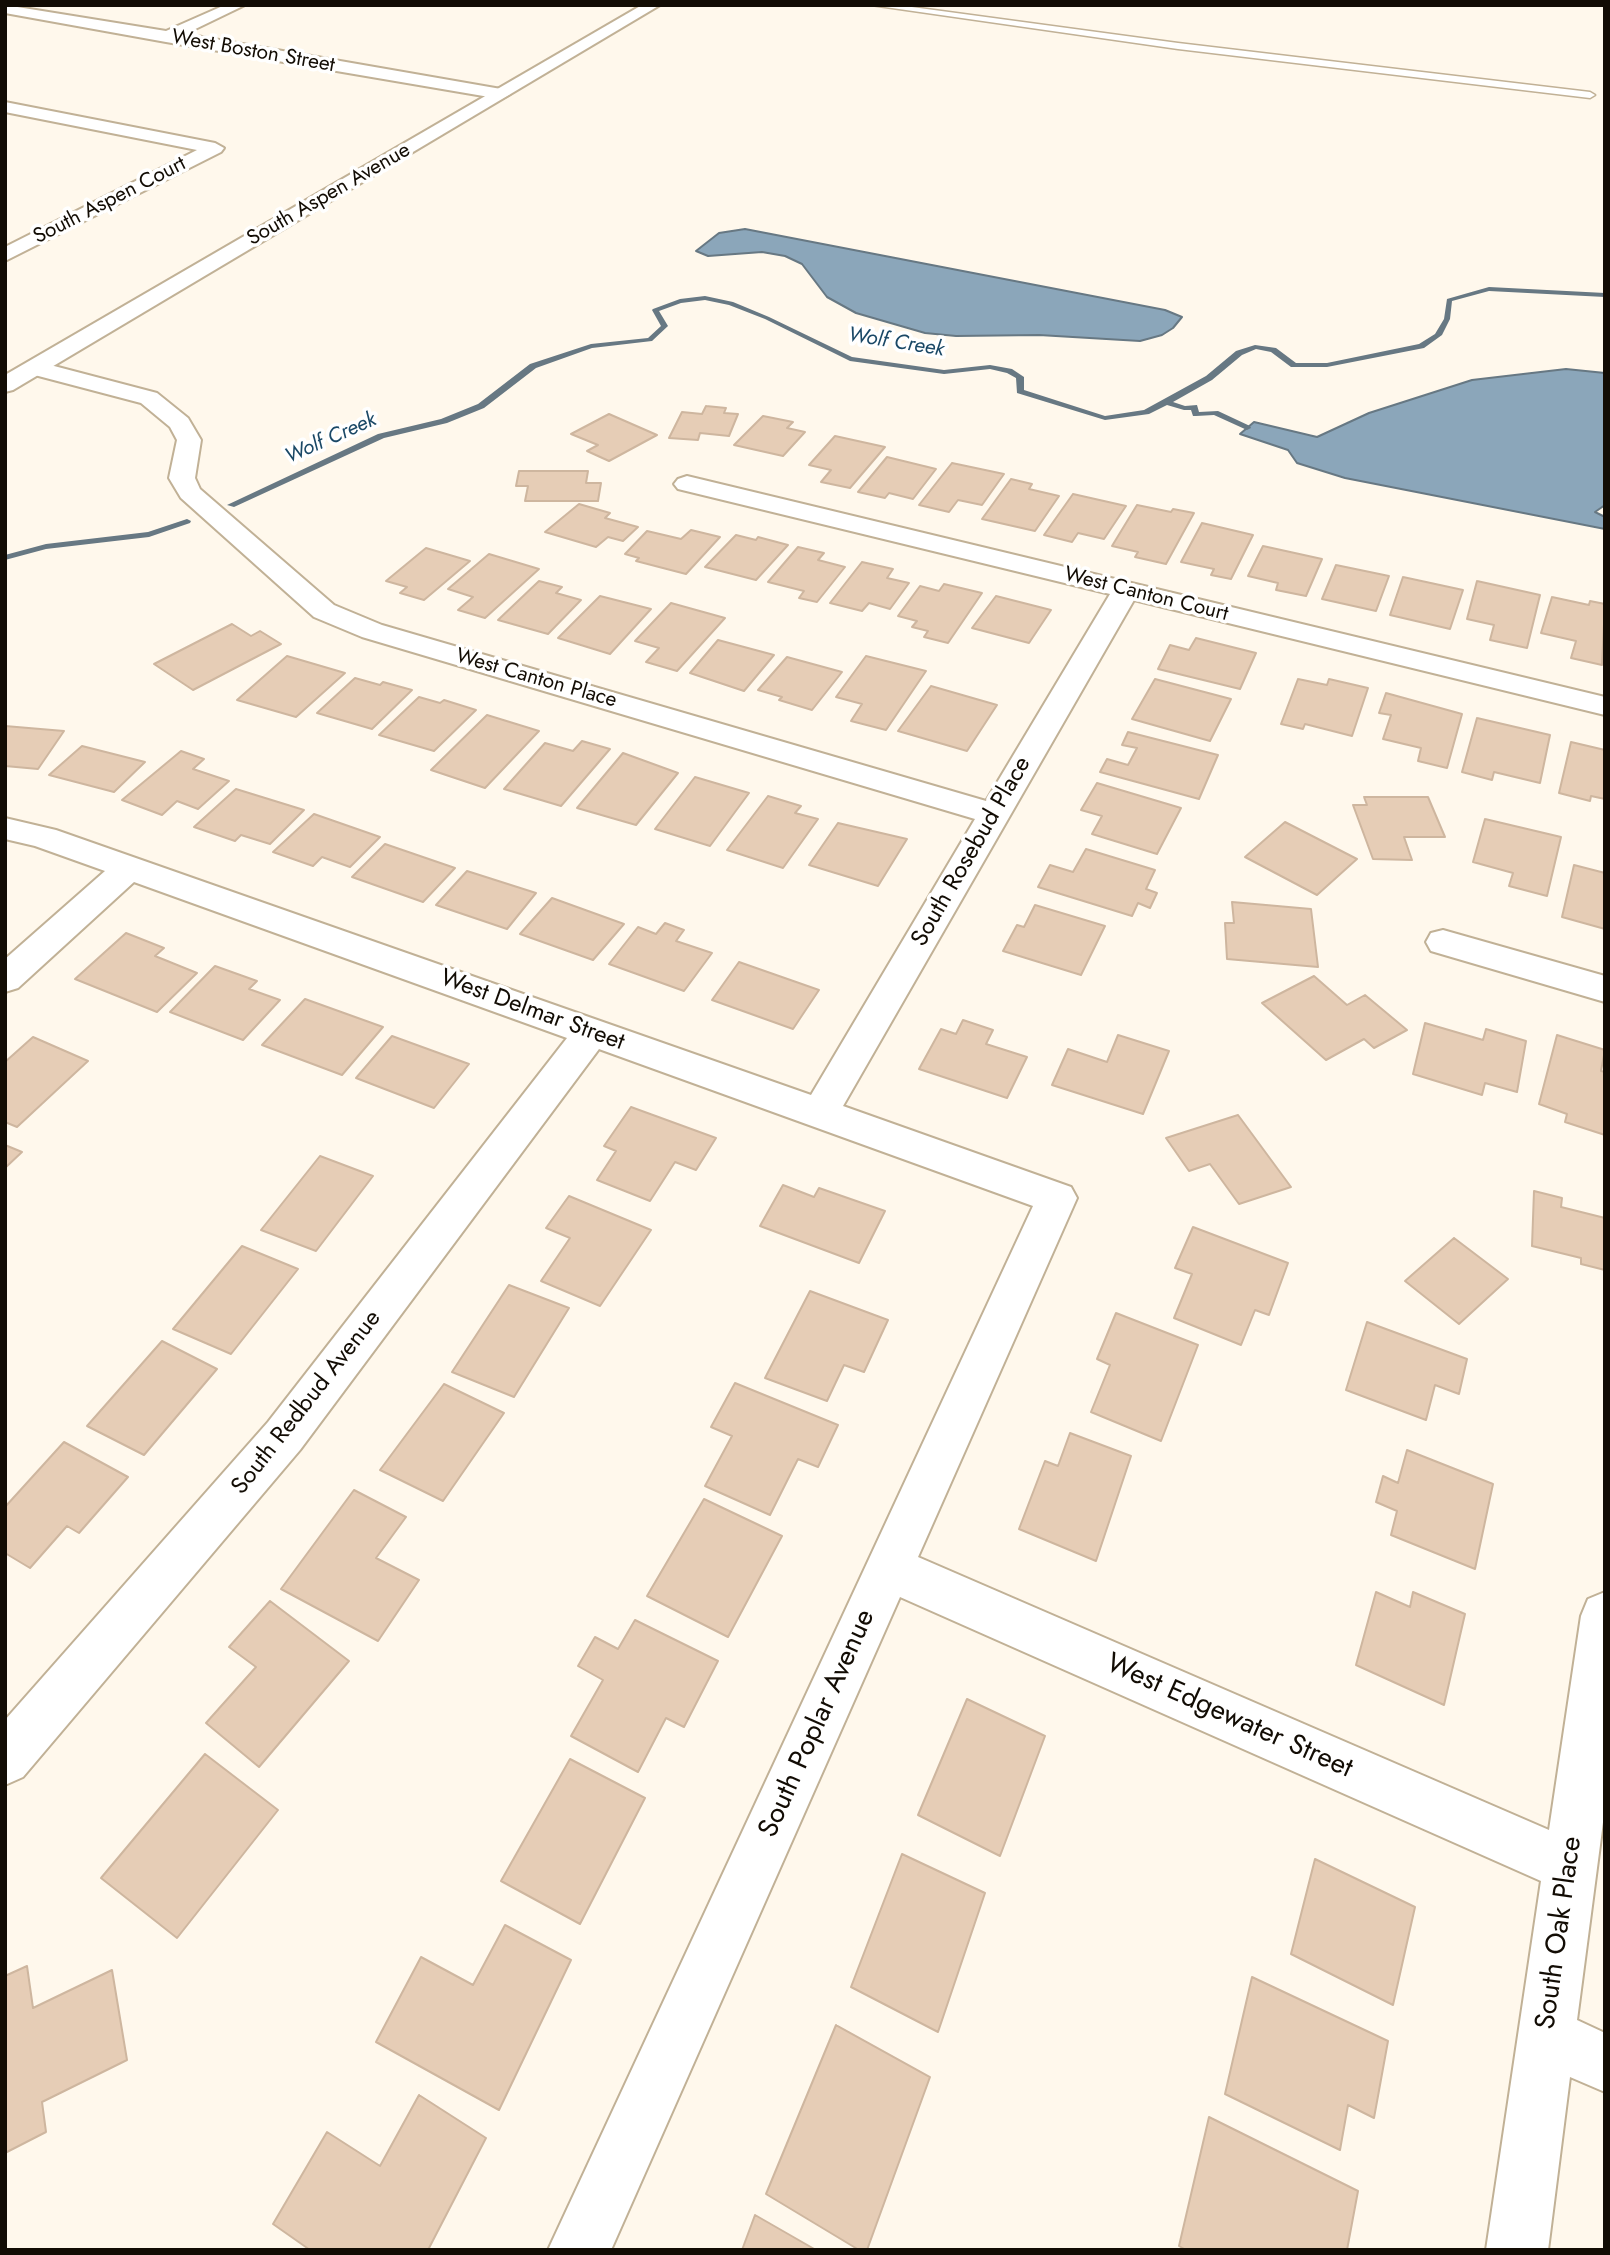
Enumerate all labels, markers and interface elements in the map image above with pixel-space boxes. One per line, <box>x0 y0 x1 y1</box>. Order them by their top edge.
street label: West Boston Street <box>169 25 337 79</box>
street label: South Aspen Avenue <box>243 138 415 252</box>
street label: South Aspen Court <box>29 152 191 250</box>
water label: Wolf Creek <box>846 323 946 363</box>
water label: Wolf Creek <box>282 408 380 470</box>
street label: West Canton Court <box>1061 562 1231 628</box>
street label: West Canton Place <box>453 644 619 714</box>
street label: South Rosebud Place <box>906 752 1038 952</box>
street label: West Delmar Street <box>436 964 628 1058</box>
street label: South Redbud Avenue <box>226 1305 388 1501</box>
street label: South Poplar Avenue <box>753 1605 883 1843</box>
street label: West Edgewater Street <box>1101 1648 1357 1786</box>
street label: South Oak Place <box>1530 1834 1590 2032</box>

